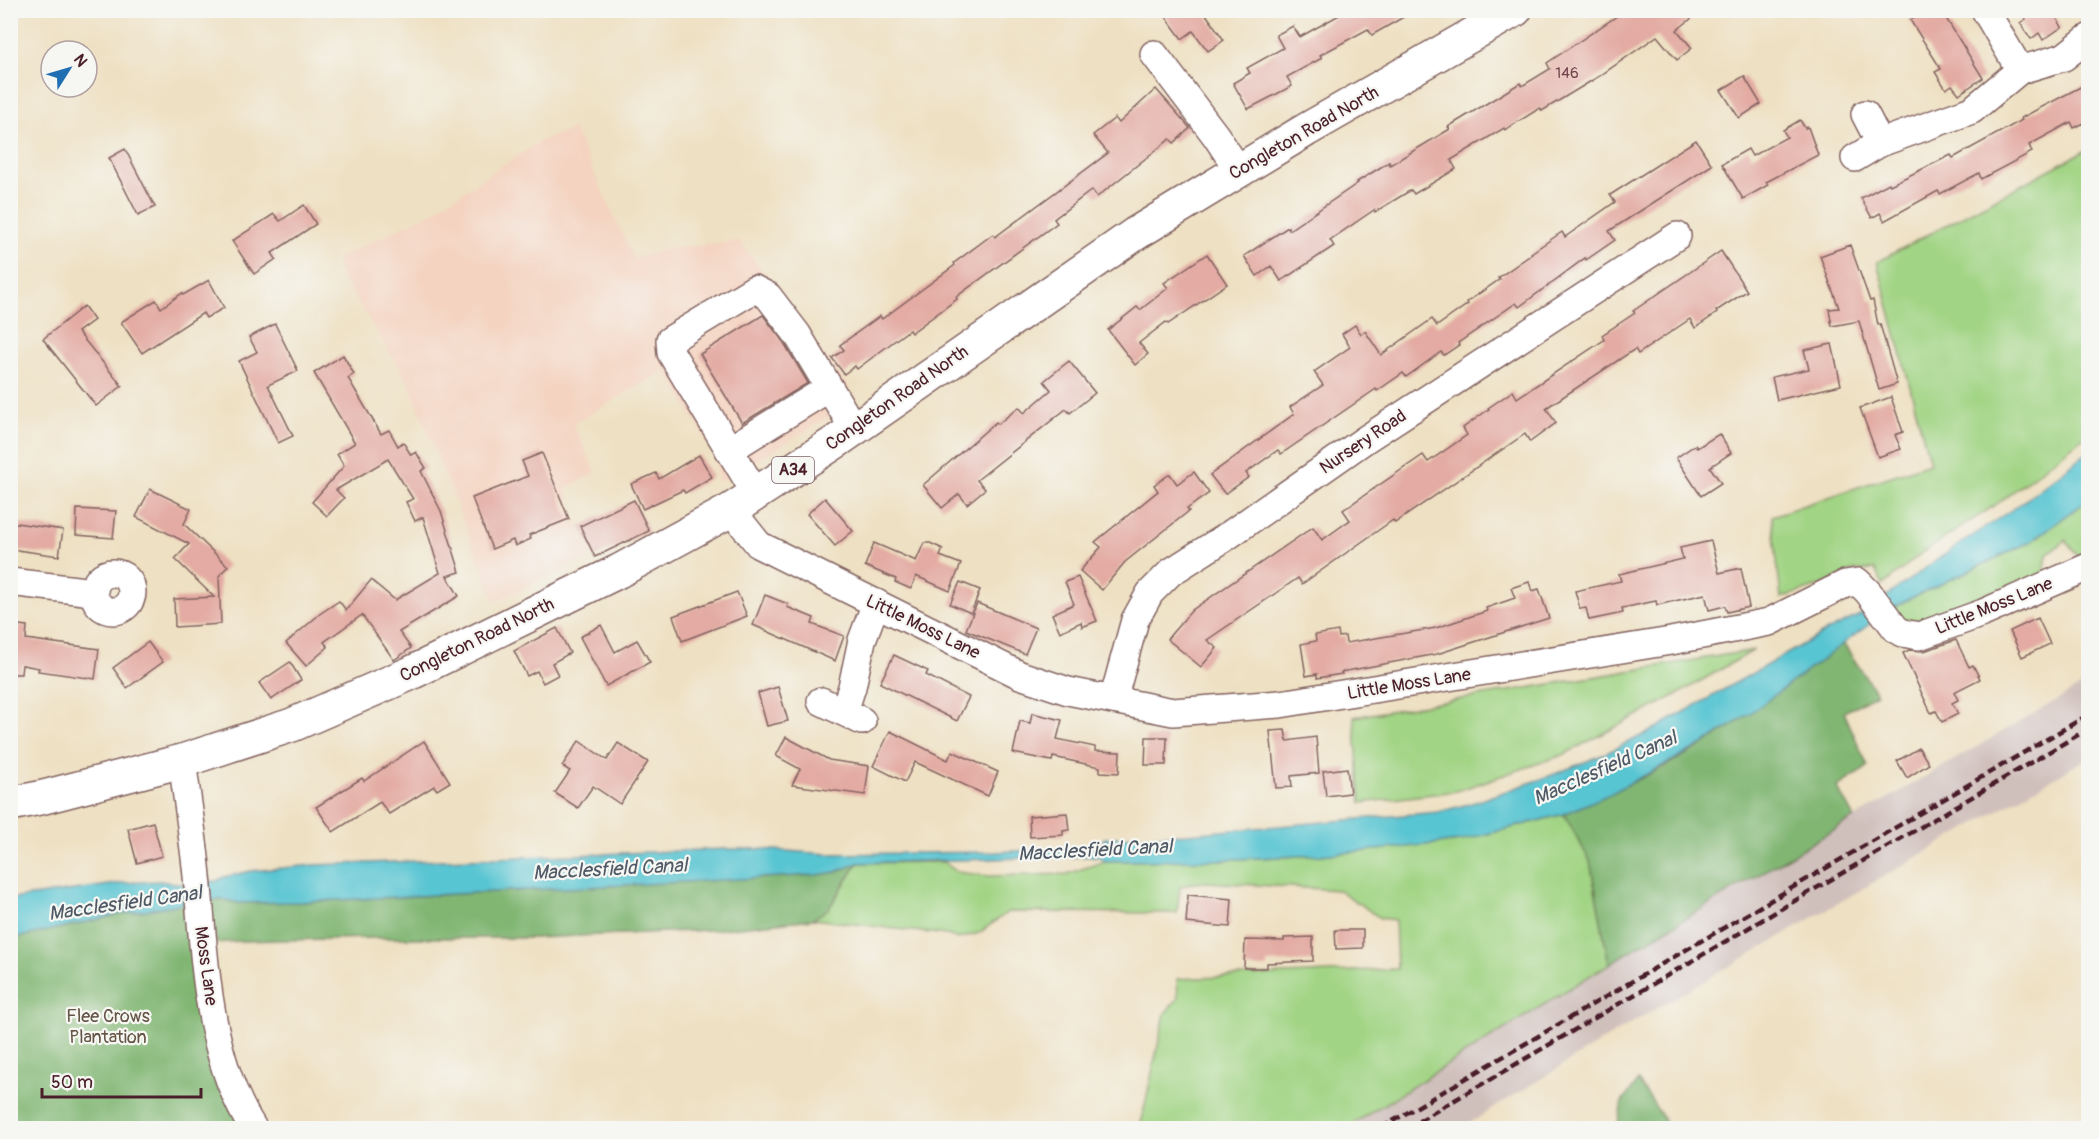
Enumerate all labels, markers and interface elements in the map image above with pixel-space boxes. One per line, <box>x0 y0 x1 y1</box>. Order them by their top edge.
north arrow <box>39 39 99 99</box>
text: N <box>69 50 92 71</box>
house number: 146 <box>1555 64 1579 83</box>
street label: Congleton Road North <box>1225 81 1383 185</box>
street label: Congleton Road North <box>821 340 973 456</box>
street label: Nursery Road <box>1315 405 1411 479</box>
road number: A34 <box>772 457 814 483</box>
street label: Little Moss Lane <box>1932 572 2056 640</box>
street label: Little Moss Lane <box>862 589 984 665</box>
street label: Congleton Road North <box>396 593 558 687</box>
street label: Little Moss Lane <box>1346 663 1472 705</box>
water label: Macclesfield Canal <box>1529 724 1683 811</box>
water label: Macclesfield Canal <box>1017 833 1175 867</box>
water label: Macclesfield Canal <box>532 852 690 886</box>
water label: Macclesfield Canal <box>47 880 205 926</box>
street label: Moss Lane <box>189 925 223 1007</box>
park label: Flee Crows Plantation <box>66 1005 150 1049</box>
scale bar <box>42 1061 201 1099</box>
text: 50 m <box>51 1071 93 1094</box>

